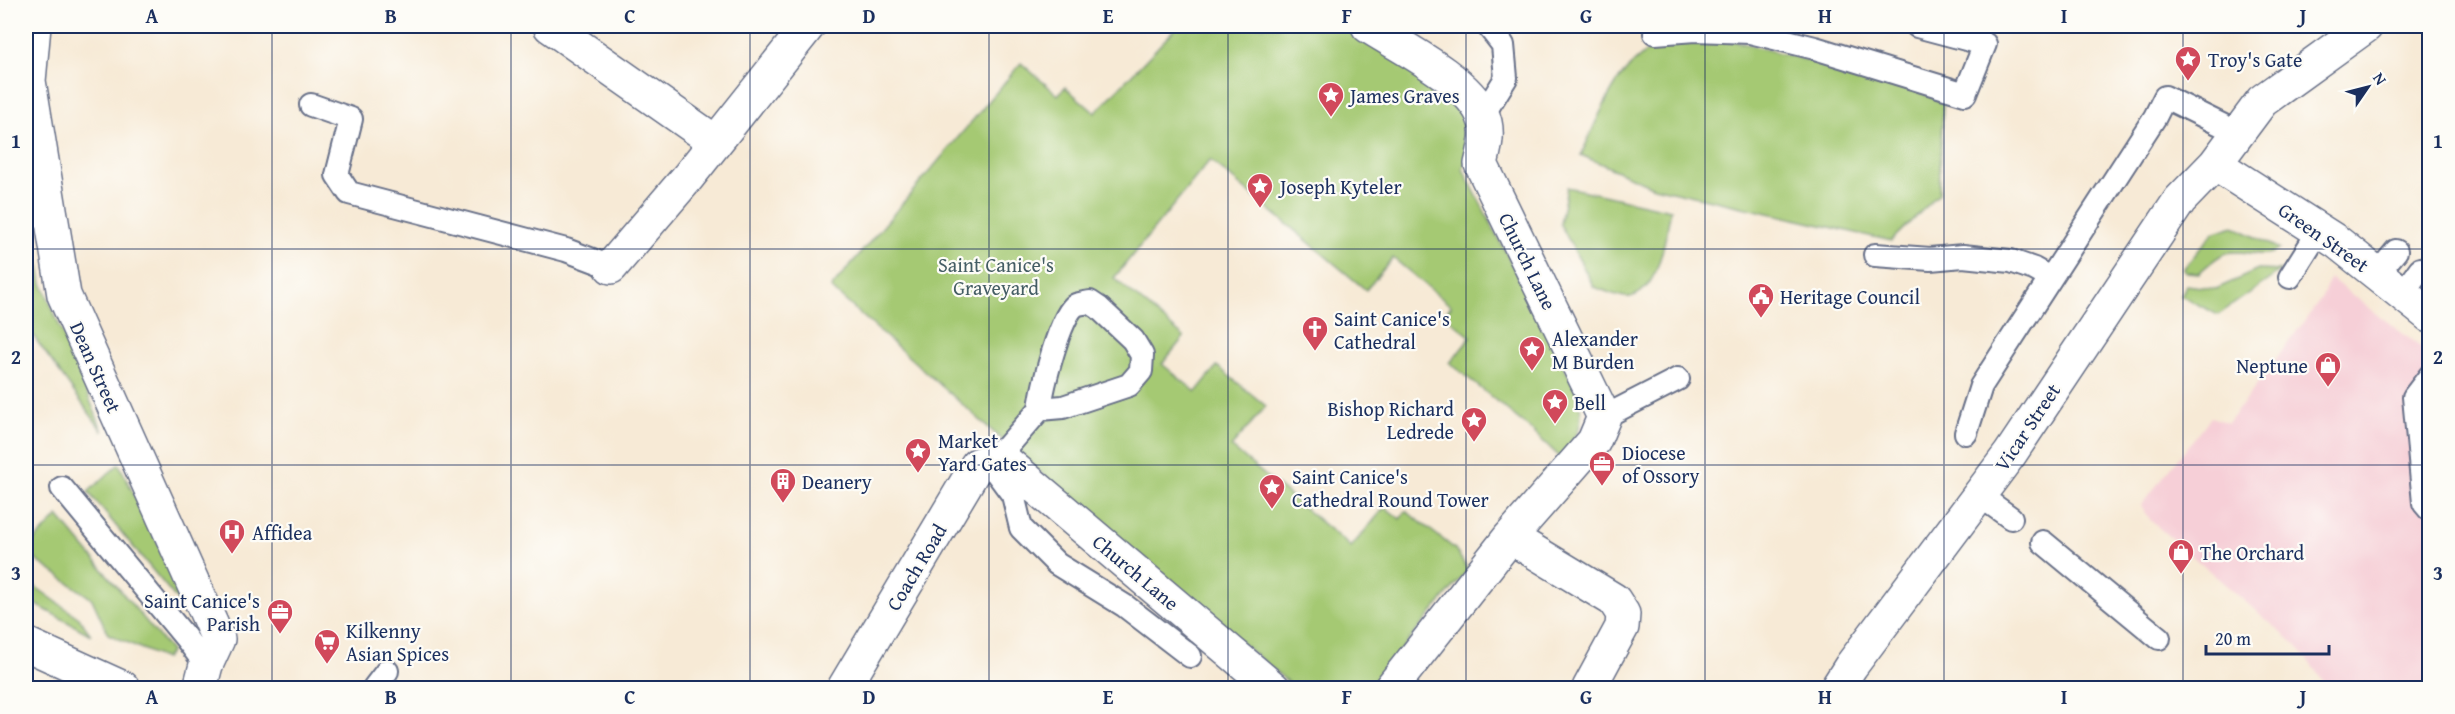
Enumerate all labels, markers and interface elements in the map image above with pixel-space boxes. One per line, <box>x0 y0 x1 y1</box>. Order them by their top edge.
text: A <box>146 1 159 30</box>
text: B <box>385 1 397 30</box>
text: C <box>624 1 636 30</box>
text: D <box>862 1 876 30</box>
text: E <box>1103 1 1114 30</box>
text: F <box>1342 1 1352 30</box>
text: G <box>1580 1 1592 30</box>
text: H <box>1818 1 1832 30</box>
text: I <box>2061 1 2067 30</box>
text: J <box>2297 1 2307 30</box>
place icon: Troy's Gate <box>2173 44 2203 82</box>
place label: Troy's Gate <box>2208 45 2303 74</box>
north arrow <box>2338 57 2398 117</box>
text: N <box>2367 67 2393 90</box>
place icon: James Graves <box>1316 80 1346 118</box>
place label: James Graves <box>1347 81 1460 110</box>
text: 1 <box>11 126 21 155</box>
text: 1 <box>2433 126 2443 155</box>
place icon: Joseph Kyteler <box>1245 171 1275 209</box>
place label: Joseph Kyteler <box>1277 172 1402 201</box>
street label: Green Street <box>2273 195 2375 279</box>
street label: Church Lane <box>1492 208 1564 314</box>
park label: Saint Canice's Graveyard <box>938 250 1054 302</box>
public building icon: Heritage Council <box>1746 281 1776 319</box>
place label: Heritage Council <box>1780 282 1920 311</box>
place label: Saint Canice's Cathedral <box>1334 304 1450 356</box>
church icon: Saint Canice's Cathedral <box>1300 314 1330 352</box>
street label: Dean Street <box>63 317 129 417</box>
place label: Alexander M Burden <box>1552 324 1638 376</box>
place icon: Alexander M Burden <box>1517 334 1547 372</box>
text: 2 <box>11 342 21 371</box>
text: 2 <box>2433 342 2443 371</box>
shop icon: Neptune <box>2313 350 2343 388</box>
place label: Neptune <box>2236 351 2308 380</box>
street label: Vicar Street <box>1987 377 2067 477</box>
place icon: Bell <box>1540 387 1570 425</box>
place label: Bell <box>1574 388 1606 417</box>
place label: Bishop Richard Ledrede <box>1327 394 1454 446</box>
place icon: Bishop Richard Ledrede <box>1459 405 1489 443</box>
place label: Market Yard Gates <box>938 426 1027 478</box>
place icon: Market Yard Gates <box>903 436 933 474</box>
place label: Diocese of Ossory <box>1622 438 1700 490</box>
office icon: Diocese of Ossory <box>1587 449 1617 487</box>
place label: Saint Canice's Cathedral Round Tower <box>1292 462 1489 514</box>
building icon: Deanery <box>768 466 798 504</box>
place label: Deanery <box>802 467 872 496</box>
place icon: Saint Canice's Cathedral Round Tower <box>1257 472 1287 510</box>
hospital icon: Affidea <box>217 517 247 555</box>
place label: Affidea <box>252 518 313 547</box>
street label: Coach Road <box>879 518 953 616</box>
street label: Church Lane <box>1087 527 1185 617</box>
shop icon: The Orchard <box>2166 537 2196 575</box>
place label: The Orchard <box>2200 538 2305 567</box>
text: 3 <box>11 558 21 587</box>
text: 3 <box>2433 558 2443 587</box>
place label: Saint Canice's Parish <box>144 586 260 638</box>
office icon: Saint Canice's Parish <box>265 597 295 635</box>
place label: Kilkenny Asian Spices <box>346 616 449 668</box>
scale bar <box>2206 618 2329 656</box>
text: 20 m <box>2215 625 2251 652</box>
supermarket icon: Kilkenny Asian Spices <box>312 627 342 665</box>
text: A <box>146 682 159 711</box>
text: B <box>385 682 397 711</box>
text: C <box>624 682 636 711</box>
text: D <box>862 682 876 711</box>
text: E <box>1103 682 1114 711</box>
text: F <box>1342 682 1352 711</box>
text: G <box>1580 682 1592 711</box>
text: H <box>1818 682 1832 711</box>
text: I <box>2061 682 2067 711</box>
text: J <box>2297 682 2307 711</box>

